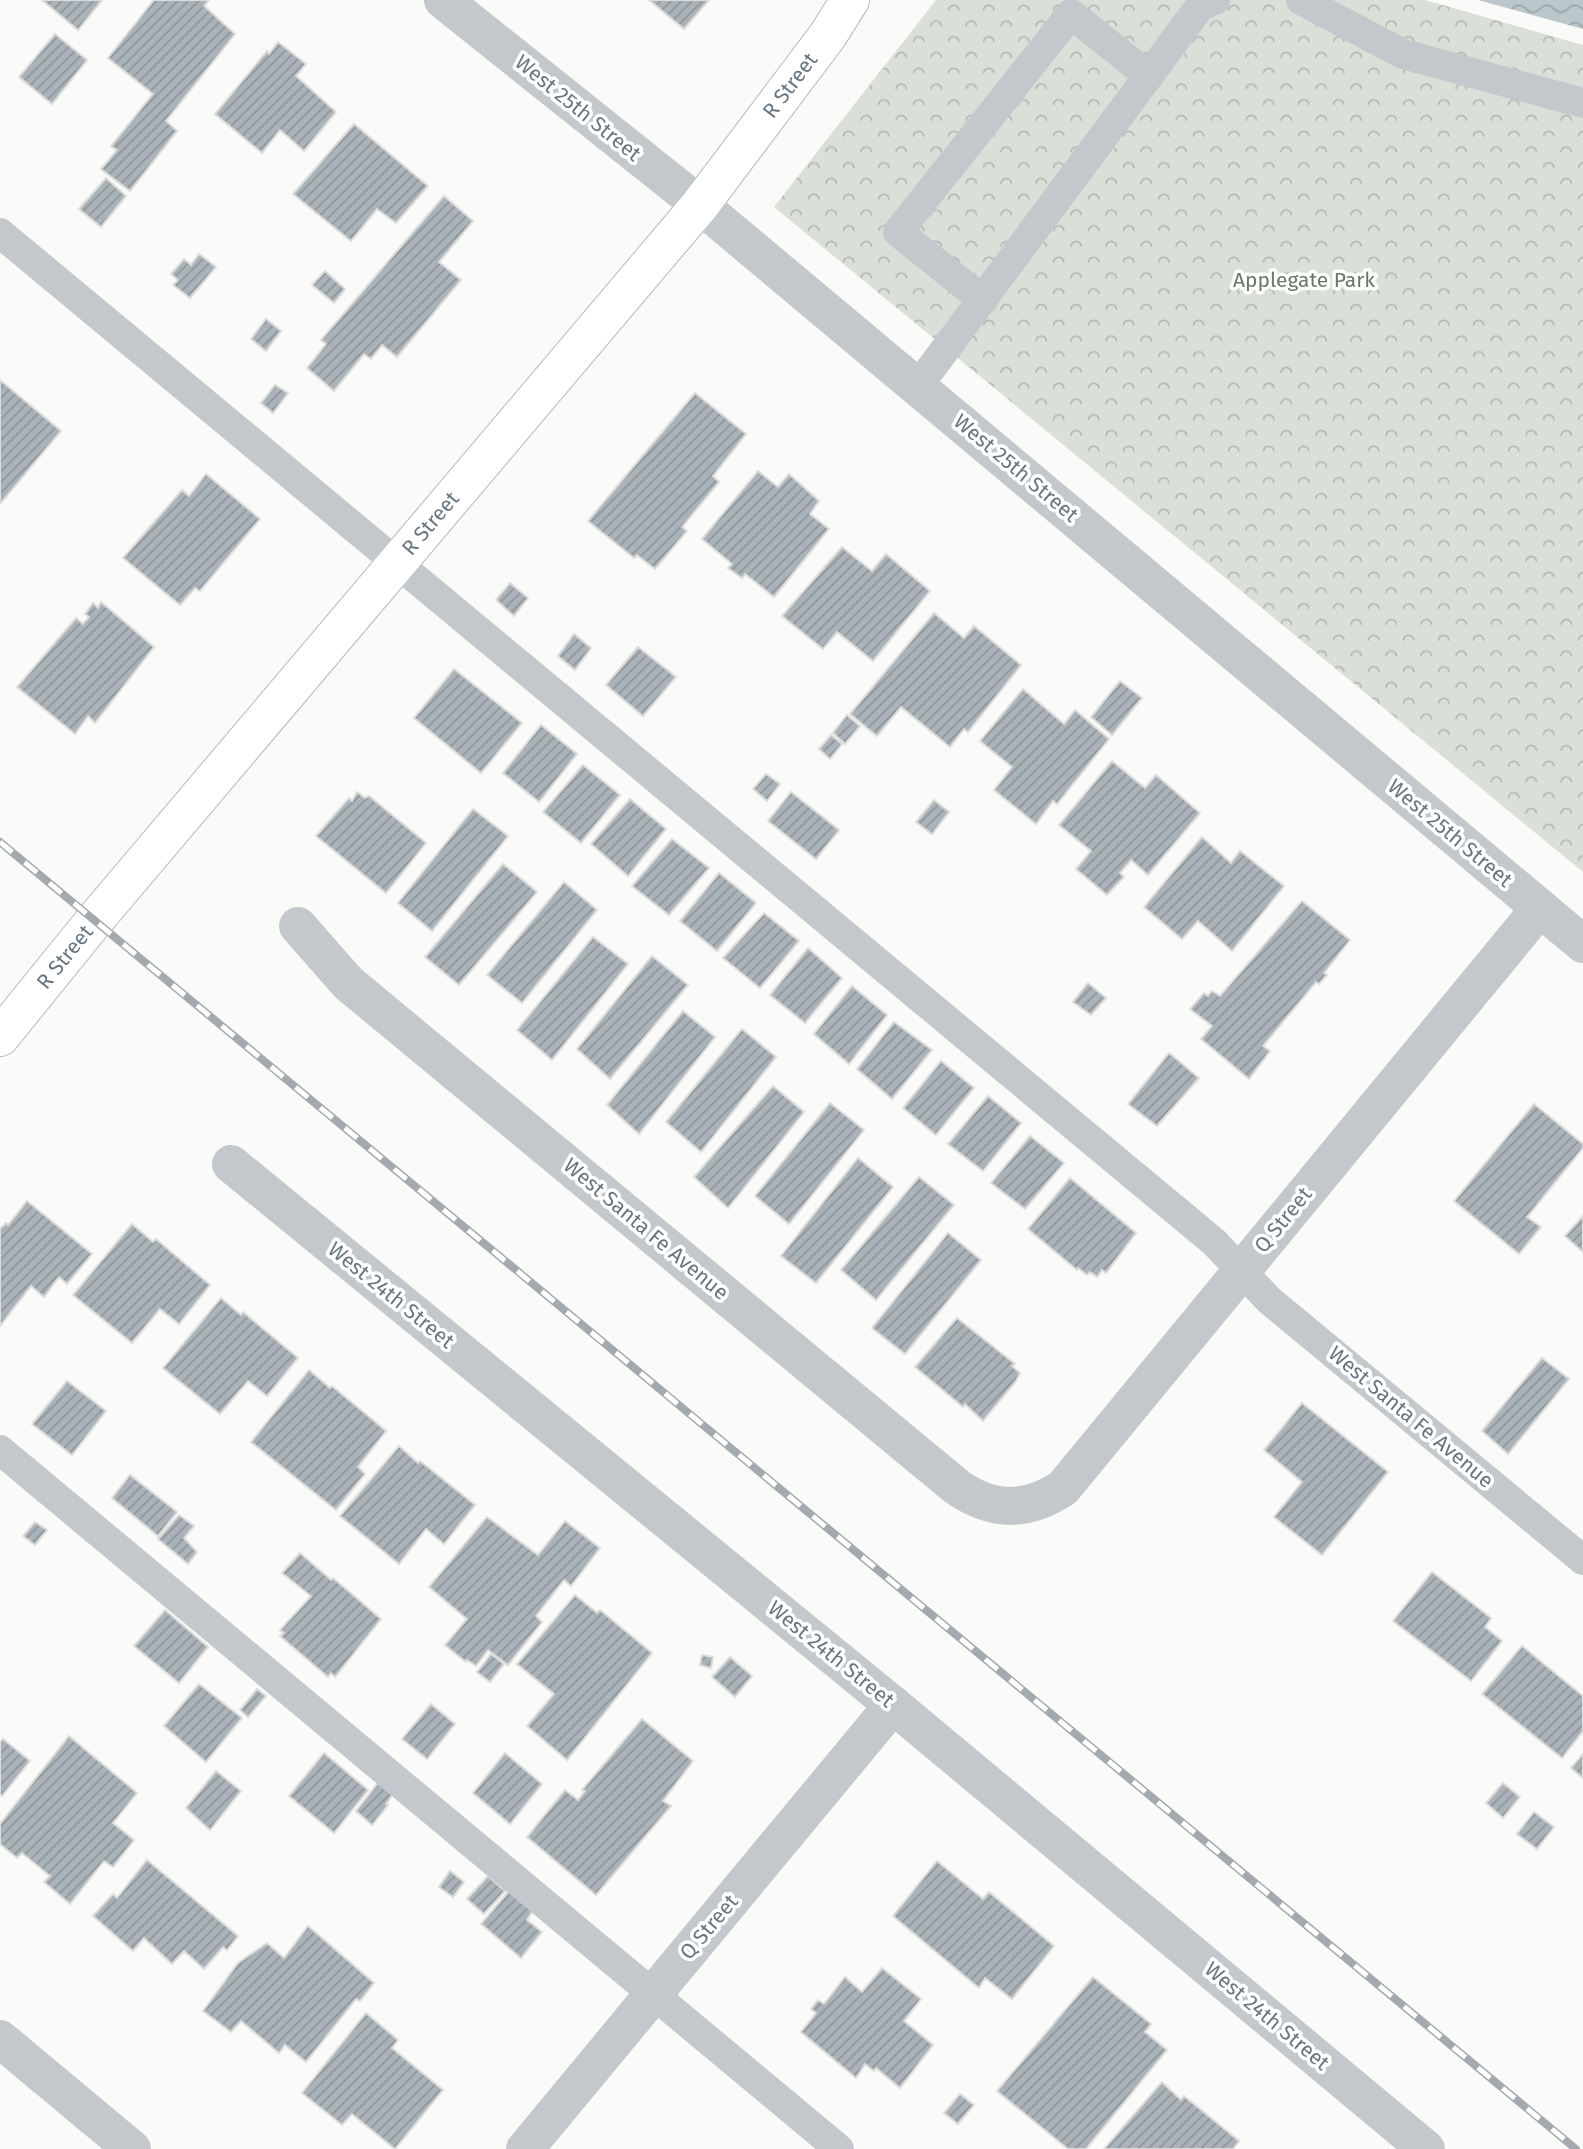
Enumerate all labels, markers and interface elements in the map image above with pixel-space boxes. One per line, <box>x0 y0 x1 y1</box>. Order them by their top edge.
street label: R Street <box>757 47 823 123</box>
street label: West 25th Street <box>510 49 647 167</box>
park label: Applegate Park <box>1233 267 1375 293</box>
street label: West 25th Street <box>948 408 1084 528</box>
street label: R Street <box>396 486 465 561</box>
street label: West 25th Street <box>1382 773 1518 893</box>
street label: R Street <box>31 919 99 994</box>
street label: West Santa Fe Avenue <box>558 1152 734 1306</box>
street label: Q Street <box>1249 1182 1318 1258</box>
street label: West 24th Street <box>323 1236 460 1354</box>
street label: West Santa Fe Avenue <box>1323 1340 1499 1494</box>
street label: West 24th Street <box>763 1595 900 1713</box>
street label: Q Street <box>674 1889 744 1965</box>
street label: West 24th Street <box>1199 1956 1335 2076</box>

